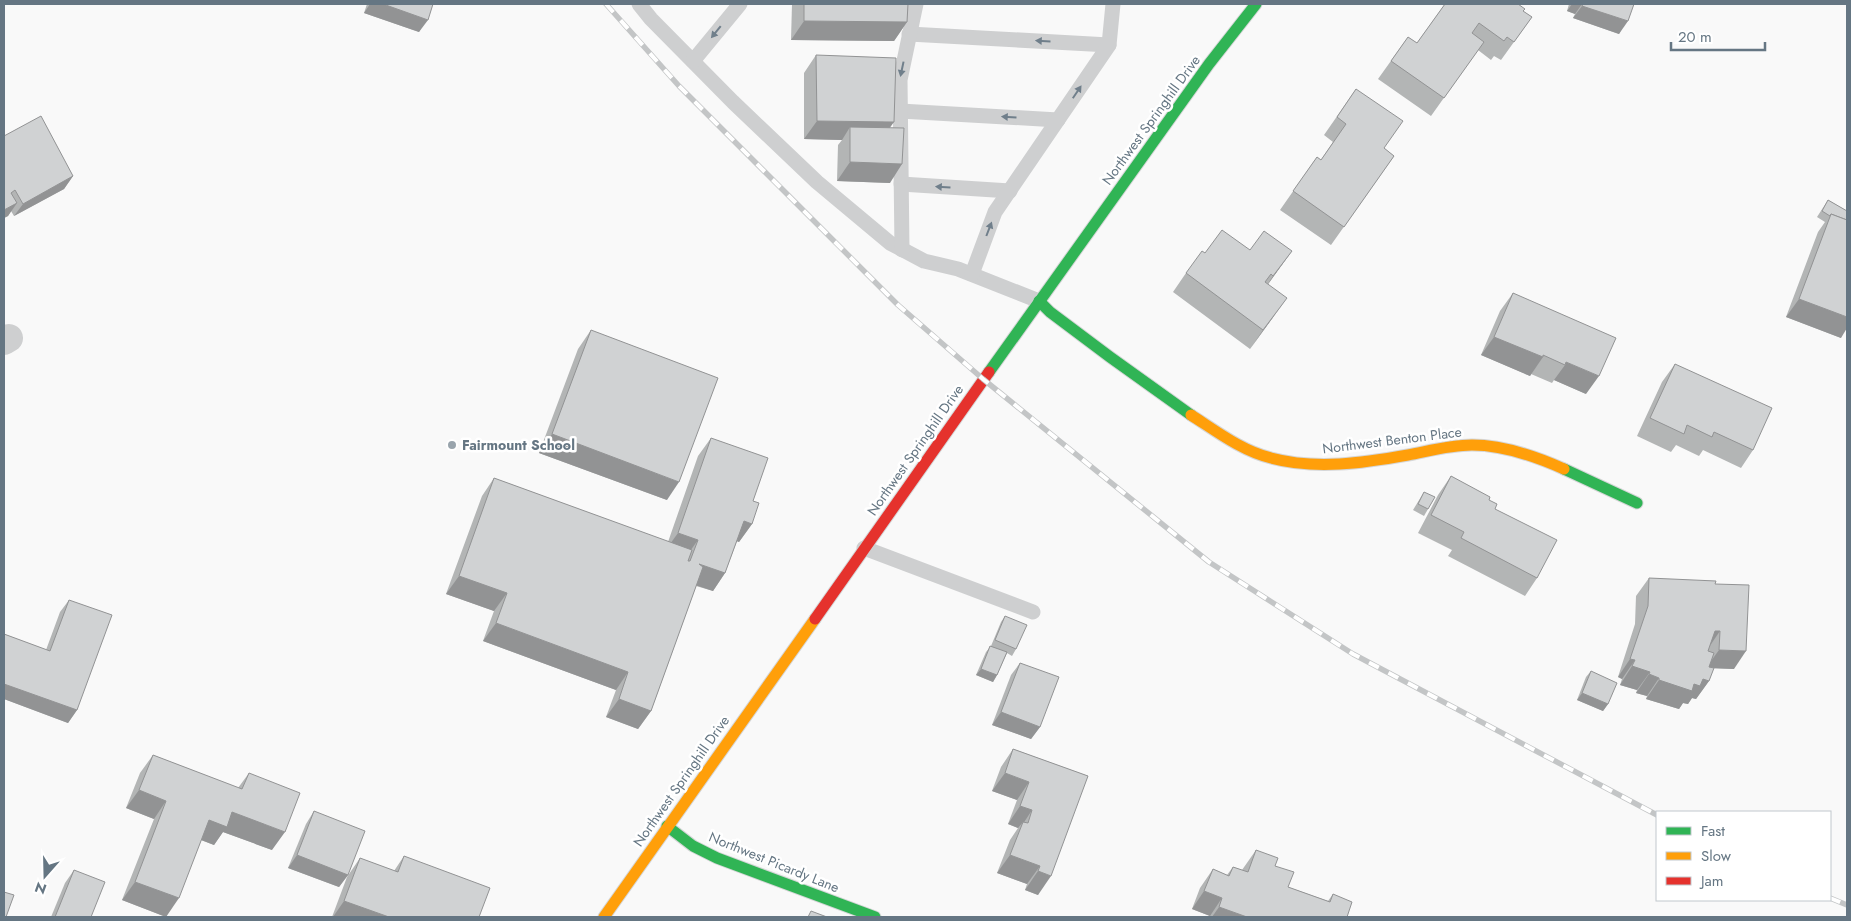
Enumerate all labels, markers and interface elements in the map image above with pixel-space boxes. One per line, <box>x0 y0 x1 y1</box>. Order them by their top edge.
scale bar <box>1671 20 1765 52</box>
one-way arrow <box>711 26 722 39</box>
text: 20 m <box>1678 26 1712 48</box>
one-way arrow <box>1034 37 1050 45</box>
street label: Northwest Springhill Drive <box>1097 51 1205 189</box>
one-way arrow <box>898 61 906 76</box>
one-way arrow <box>1072 86 1081 99</box>
one-way arrow <box>1001 113 1017 121</box>
one-way arrow <box>935 182 951 190</box>
one-way arrow <box>986 221 993 236</box>
street label: Northwest Springhill Drive <box>862 380 968 520</box>
street label: Northwest Benton Place <box>1321 422 1463 458</box>
place label: Fairmount School <box>462 435 575 455</box>
marker: Fairmount School <box>446 439 458 451</box>
street label: Northwest Springhill Drive <box>628 711 734 851</box>
legend <box>1656 811 1831 901</box>
text: Fast <box>1701 820 1725 842</box>
street label: Northwest Picardy Lane <box>706 827 842 897</box>
text: Slow <box>1701 845 1732 867</box>
north arrow <box>20 851 70 901</box>
text: Jam <box>1699 870 1724 892</box>
text: N <box>32 877 49 900</box>

